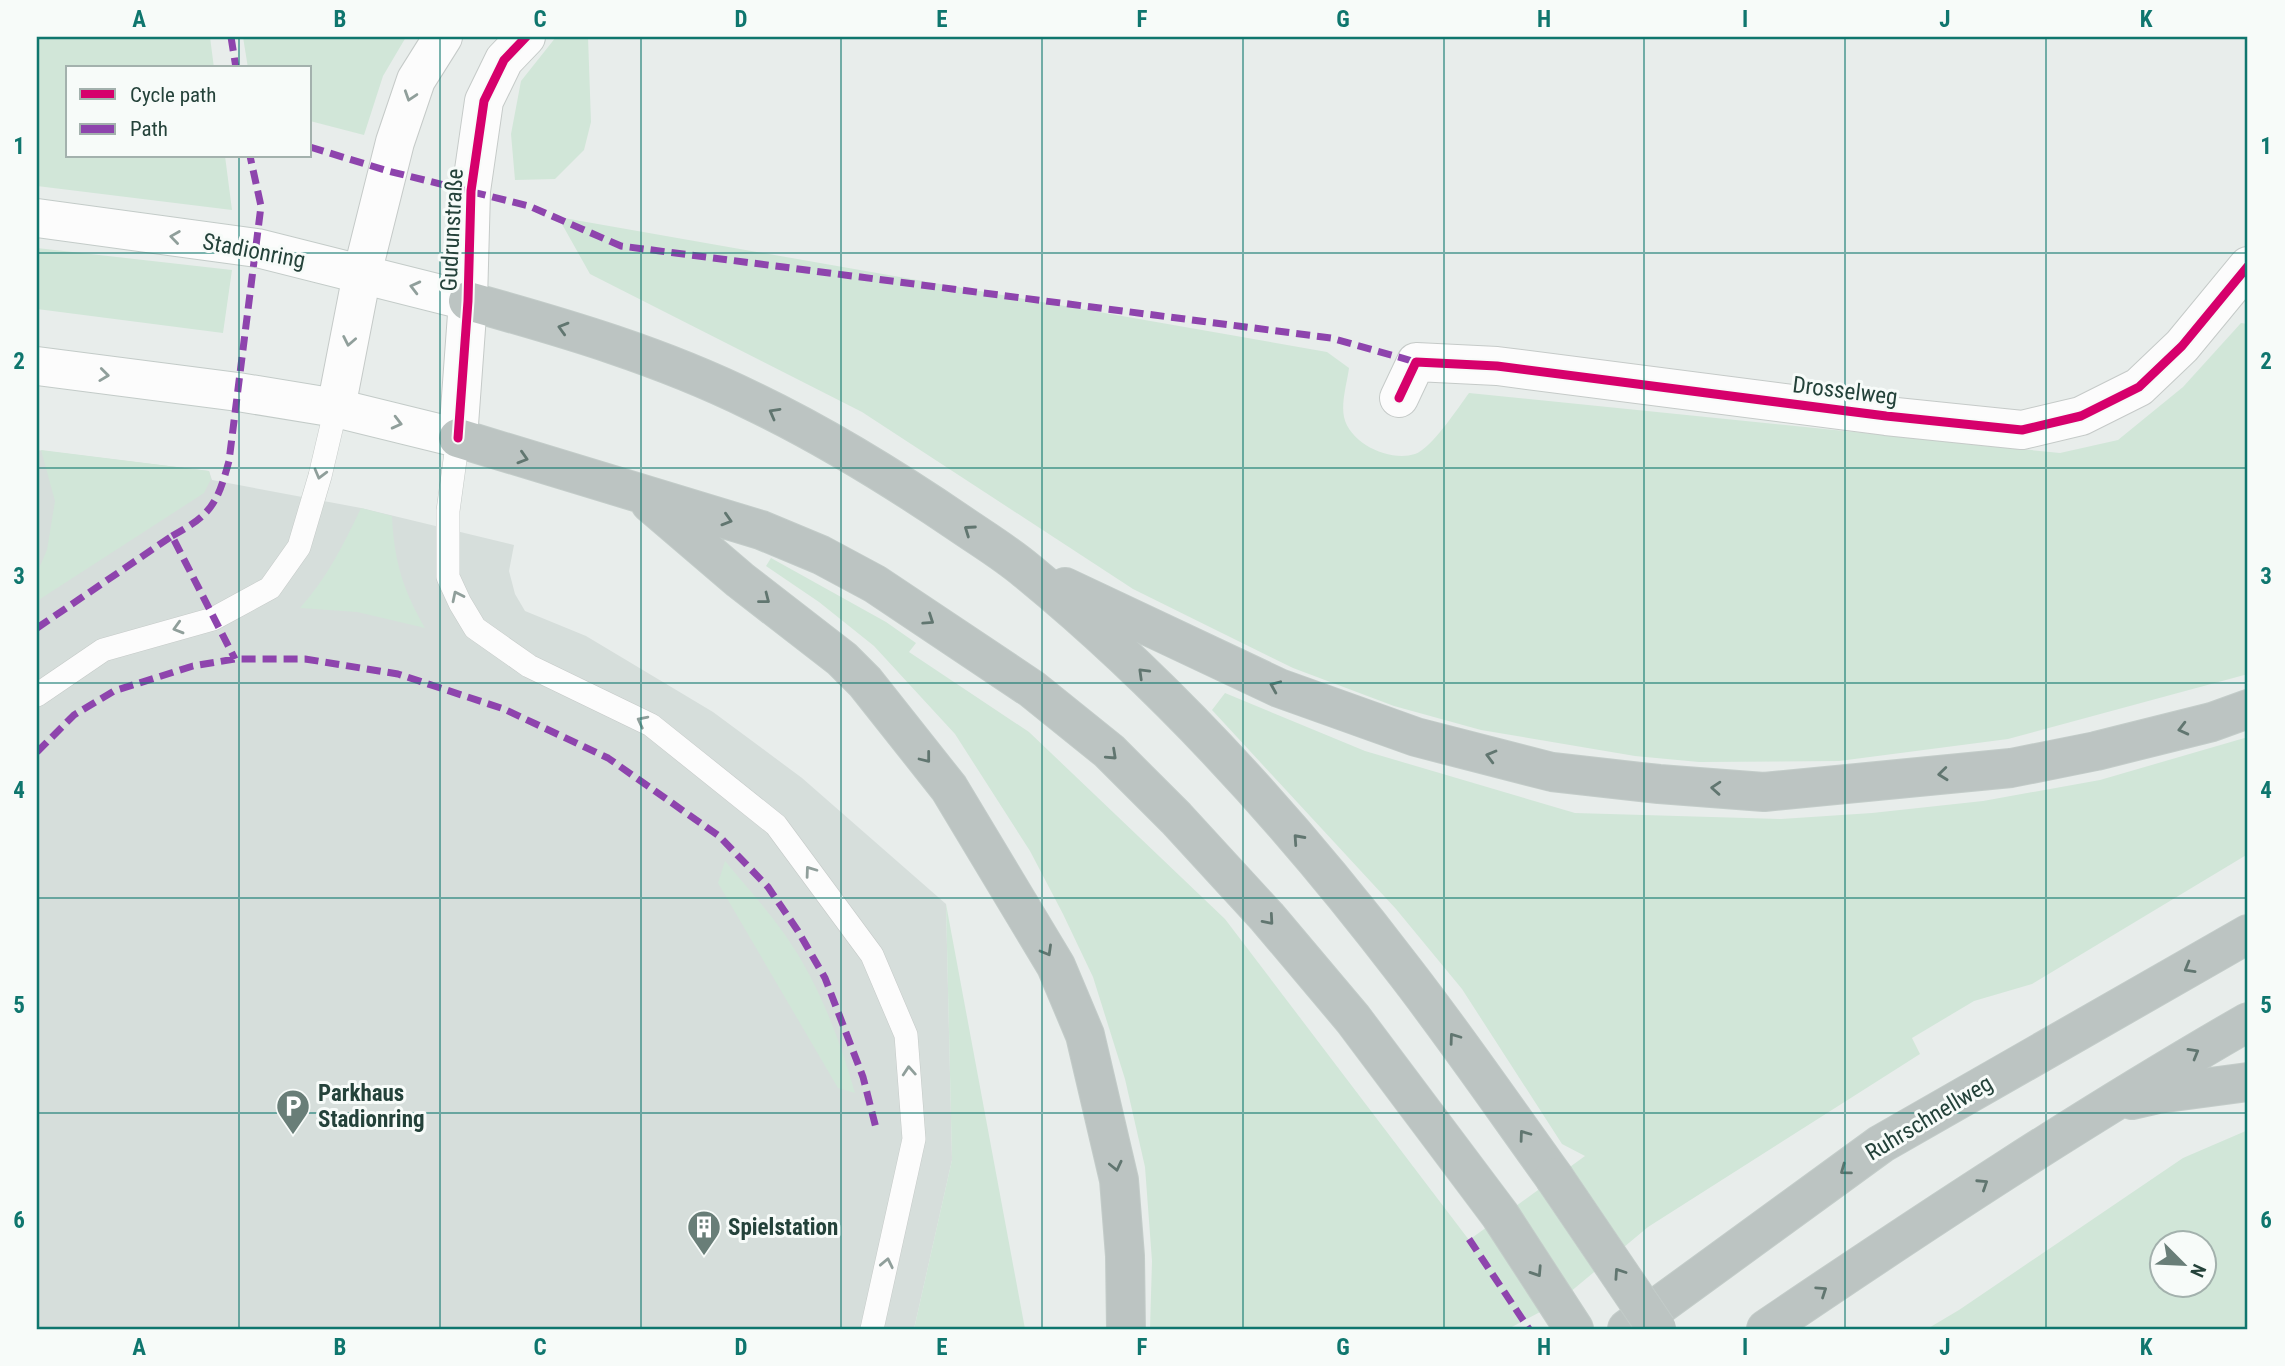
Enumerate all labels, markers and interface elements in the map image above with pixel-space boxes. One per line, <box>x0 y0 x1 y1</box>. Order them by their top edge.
text: A <box>132 6 146 33</box>
text: B <box>334 6 346 33</box>
text: C <box>533 6 547 33</box>
text: D <box>735 6 748 33</box>
text: E <box>936 6 948 33</box>
text: F <box>1137 6 1148 33</box>
text: G <box>1336 6 1350 33</box>
text: H <box>1537 6 1551 33</box>
text: I <box>1742 6 1748 33</box>
text: J <box>1939 6 1951 33</box>
text: K <box>2140 6 2153 33</box>
legend <box>66 66 312 158</box>
text: Cycle path <box>130 83 216 107</box>
one-way arrow <box>404 90 419 102</box>
text: Path <box>130 117 168 141</box>
text: 1 <box>13 133 25 160</box>
text: 1 <box>2260 133 2272 160</box>
street label: Gudrunstraße <box>435 168 469 292</box>
street label: Stadionring <box>200 228 308 274</box>
one-way arrow <box>169 230 181 245</box>
one-way arrow <box>409 281 421 295</box>
one-way arrow <box>558 322 570 336</box>
one-way arrow <box>343 335 358 347</box>
text: 2 <box>13 348 25 375</box>
text: 2 <box>2260 348 2272 375</box>
one-way arrow <box>99 367 110 382</box>
street label: Drosselweg <box>1791 371 1899 411</box>
one-way arrow <box>769 407 781 421</box>
one-way arrow <box>391 415 403 429</box>
one-way arrow <box>517 449 529 464</box>
one-way arrow <box>314 468 328 480</box>
one-way arrow <box>720 511 732 526</box>
one-way arrow <box>964 526 977 538</box>
text: 3 <box>13 563 25 590</box>
text: 3 <box>2260 563 2272 590</box>
one-way arrow <box>452 591 466 603</box>
one-way arrow <box>758 591 770 604</box>
one-way arrow <box>921 612 934 625</box>
one-way arrow <box>172 620 184 635</box>
one-way arrow <box>1138 669 1151 682</box>
one-way arrow <box>1270 680 1283 694</box>
one-way arrow <box>636 715 649 729</box>
one-way arrow <box>2177 721 2189 735</box>
one-way arrow <box>1104 746 1117 759</box>
one-way arrow <box>918 750 930 763</box>
one-way arrow <box>1486 750 1498 764</box>
one-way arrow <box>1937 766 1948 781</box>
text: 4 <box>13 777 25 804</box>
text: 4 <box>2260 777 2272 804</box>
one-way arrow <box>1710 781 1721 796</box>
one-way arrow <box>1294 835 1307 848</box>
one-way arrow <box>805 866 818 879</box>
one-way arrow <box>1261 911 1273 924</box>
one-way arrow <box>1039 943 1052 956</box>
one-way arrow <box>2184 960 2196 973</box>
text: 5 <box>13 992 25 1019</box>
text: 5 <box>2260 992 2272 1019</box>
one-way arrow <box>1449 1033 1462 1046</box>
one-way arrow <box>2186 1048 2199 1061</box>
one-way arrow <box>902 1065 917 1076</box>
street label: Ruhrschnellweg <box>1861 1070 1997 1166</box>
place label: Parkhaus Stadionring <box>318 1080 425 1133</box>
parking icon: Parkhaus Stadionring <box>274 1087 312 1136</box>
one-way arrow <box>1519 1130 1532 1143</box>
one-way arrow <box>1107 1160 1122 1172</box>
one-way arrow <box>1840 1162 1853 1174</box>
one-way arrow <box>1975 1179 1988 1192</box>
text: 6 <box>13 1207 25 1234</box>
text: 6 <box>2260 1207 2272 1234</box>
building icon: Spielstation <box>685 1208 723 1257</box>
place label: Spielstation <box>728 1214 838 1241</box>
north arrow <box>2148 1230 2218 1300</box>
one-way arrow <box>879 1257 893 1269</box>
text: N <box>2185 1261 2211 1281</box>
one-way arrow <box>1529 1265 1542 1278</box>
one-way arrow <box>1615 1268 1627 1281</box>
one-way arrow <box>1814 1287 1827 1299</box>
text: A <box>132 1334 146 1361</box>
text: B <box>334 1334 346 1361</box>
text: C <box>533 1334 547 1361</box>
text: D <box>735 1334 748 1361</box>
text: E <box>936 1334 948 1361</box>
text: F <box>1137 1334 1148 1361</box>
text: G <box>1336 1334 1350 1361</box>
text: H <box>1537 1334 1551 1361</box>
text: I <box>1742 1334 1748 1361</box>
text: J <box>1939 1334 1951 1361</box>
text: K <box>2140 1334 2153 1361</box>

